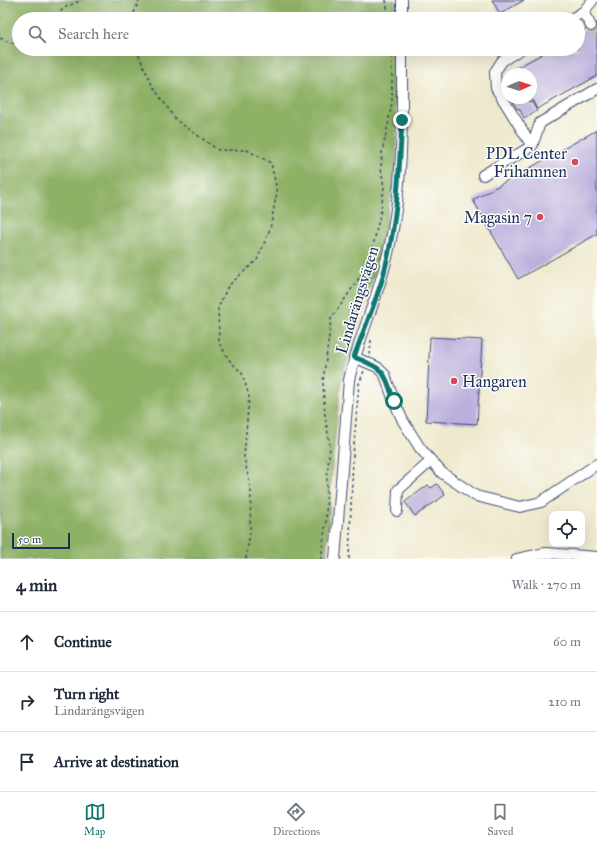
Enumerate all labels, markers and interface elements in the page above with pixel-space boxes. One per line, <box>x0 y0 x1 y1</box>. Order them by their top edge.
search box <box>12 12 585 56</box>
icon: search <box>26 23 48 45</box>
text: Search here <box>58 25 129 43</box>
north arrow <box>501 68 537 104</box>
route end <box>393 111 411 129</box>
place label: PDL Center Frihamnen <box>486 144 567 181</box>
marker: PDL Center Frihamnen <box>570 157 580 167</box>
place label: Magasin 7 <box>464 208 532 228</box>
marker: Magasin 7 <box>535 212 545 222</box>
street label: Lindarängsvägen <box>332 244 383 356</box>
place label: Hangaren <box>462 372 527 392</box>
marker: Hangaren <box>449 376 459 386</box>
route start <box>385 392 403 410</box>
map controls <box>549 511 585 547</box>
button: locate <box>549 511 585 547</box>
scale bar <box>12 531 70 550</box>
text: 50 m <box>18 533 41 546</box>
text: 4 min <box>16 575 57 596</box>
text: Walk · 270 m <box>512 577 581 593</box>
icon: ahead <box>16 631 38 653</box>
text: Continue <box>54 633 112 651</box>
text: 60 m <box>553 634 581 650</box>
text: Turn right <box>54 685 119 703</box>
icon: right <box>16 691 38 713</box>
text: 210 m <box>548 694 581 710</box>
text: Lindarängsvägen <box>54 703 145 719</box>
icon: arrive <box>16 751 38 773</box>
text: Arrive at destination <box>54 753 179 771</box>
tab: Map <box>84 801 106 838</box>
tab: Directions <box>273 801 320 838</box>
tab: Saved <box>487 801 513 838</box>

